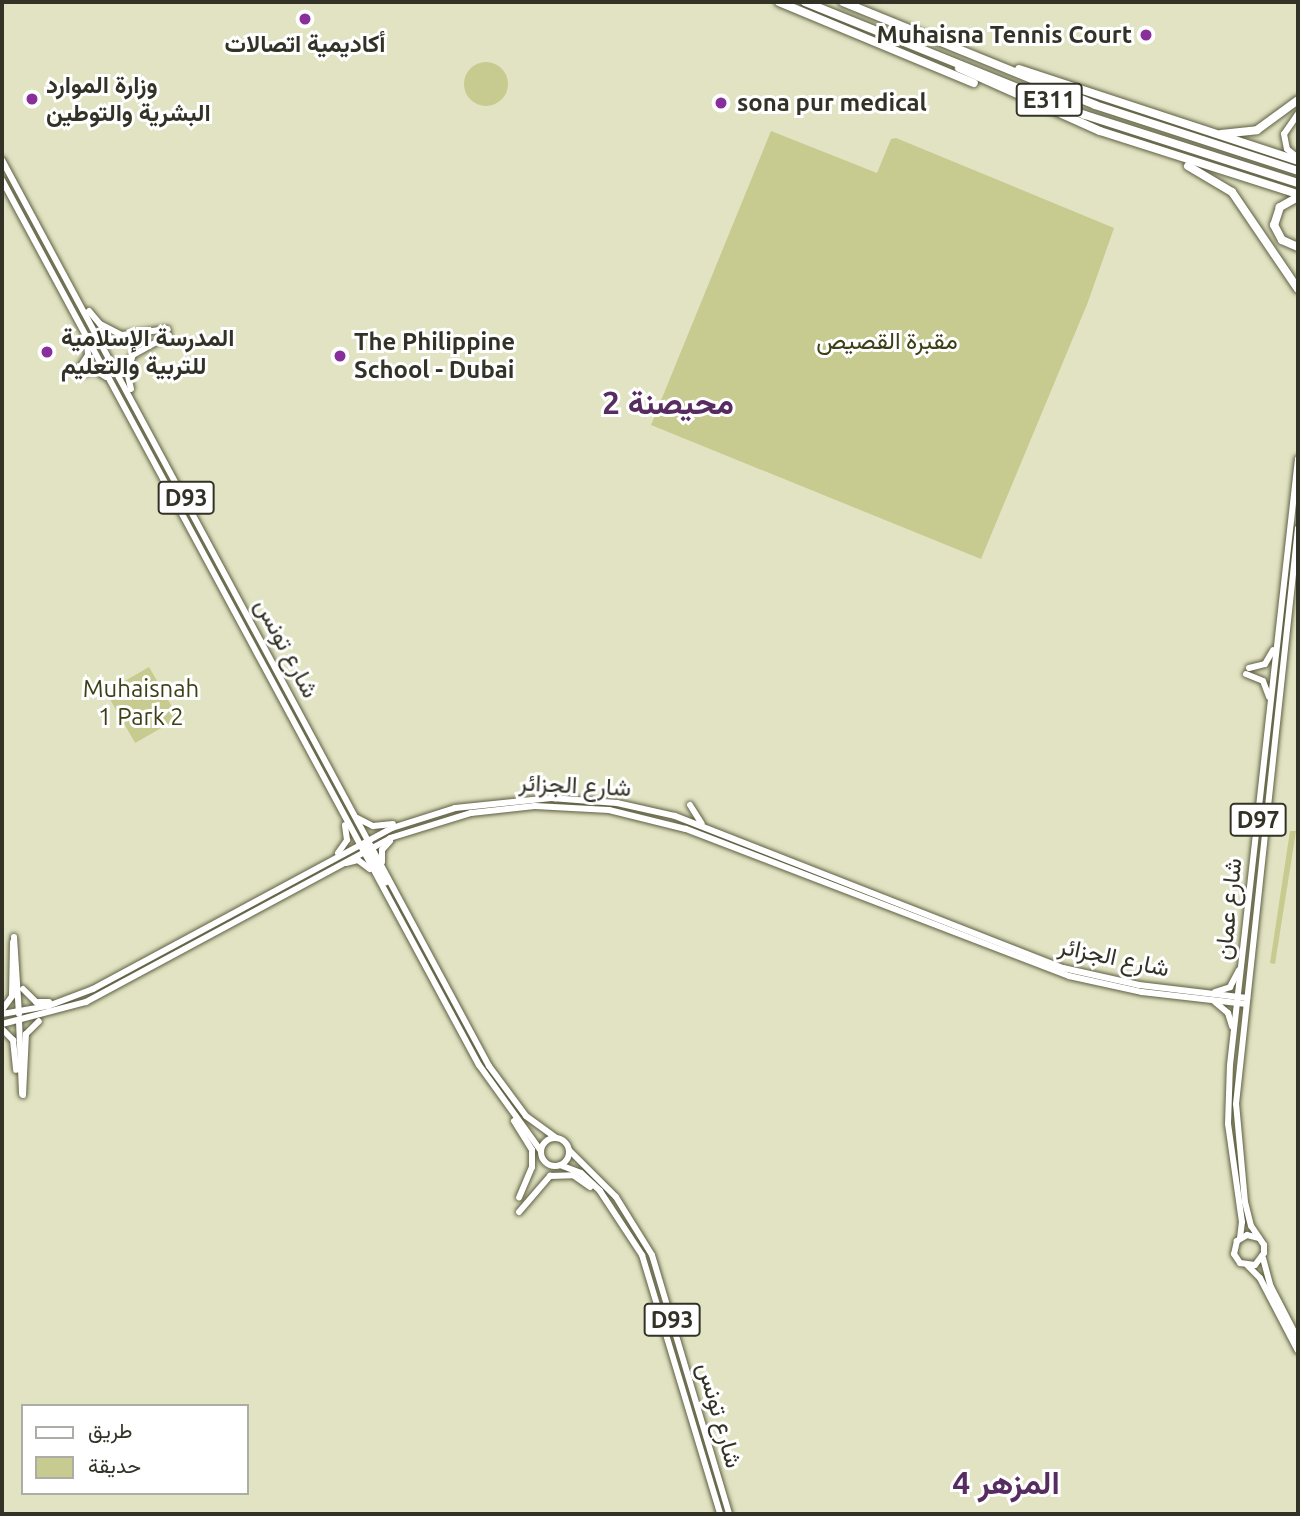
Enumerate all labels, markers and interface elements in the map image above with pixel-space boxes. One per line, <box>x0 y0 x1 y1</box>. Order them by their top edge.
marker: أكاديمية اتصالات <box>297 11 313 27</box>
place label: Muhaisna Tennis Court <box>877 21 1132 49</box>
marker: Muhaisna Tennis Court <box>1138 27 1154 43</box>
place label: أكاديمية اتصالات <box>225 30 385 58</box>
place label: وزارة الموارد البشرية والتوطين <box>46 71 211 127</box>
road number: E311 <box>1014 80 1084 120</box>
place label: sona pur medical <box>737 89 927 117</box>
marker: وزارة الموارد البشرية والتوطين <box>24 91 40 107</box>
marker: sona pur medical <box>711 93 731 113</box>
place label: المدرسة الإسلامية للتربية والتعليم <box>61 324 234 380</box>
park label: مقبرة القصيص <box>816 327 958 355</box>
place label: The Philippine School - Dubai <box>354 328 515 384</box>
marker: المدرسة الإسلامية للتربية والتعليم <box>39 344 55 360</box>
marker: The Philippine School - Dubai <box>332 348 348 364</box>
district label: محيصنة 2 <box>602 383 734 421</box>
road number: D93 <box>156 478 216 518</box>
street label: شارع تونس <box>249 593 325 703</box>
park label: Muhaisnah 1 Park 2 <box>83 675 199 731</box>
street label: شارع الجزائر <box>518 768 632 802</box>
road number: D97 <box>1228 800 1288 840</box>
street label: شارع عمان <box>1208 856 1248 962</box>
street label: شارع الجزائر <box>1056 931 1172 983</box>
road number: D93 <box>642 1301 702 1340</box>
street label: شارع تونس <box>691 1359 749 1471</box>
legend <box>21 1404 248 1495</box>
text: طريق <box>88 1418 133 1442</box>
text: حديقة <box>88 1453 141 1477</box>
district label: المزهر 4 <box>952 1463 1060 1501</box>

